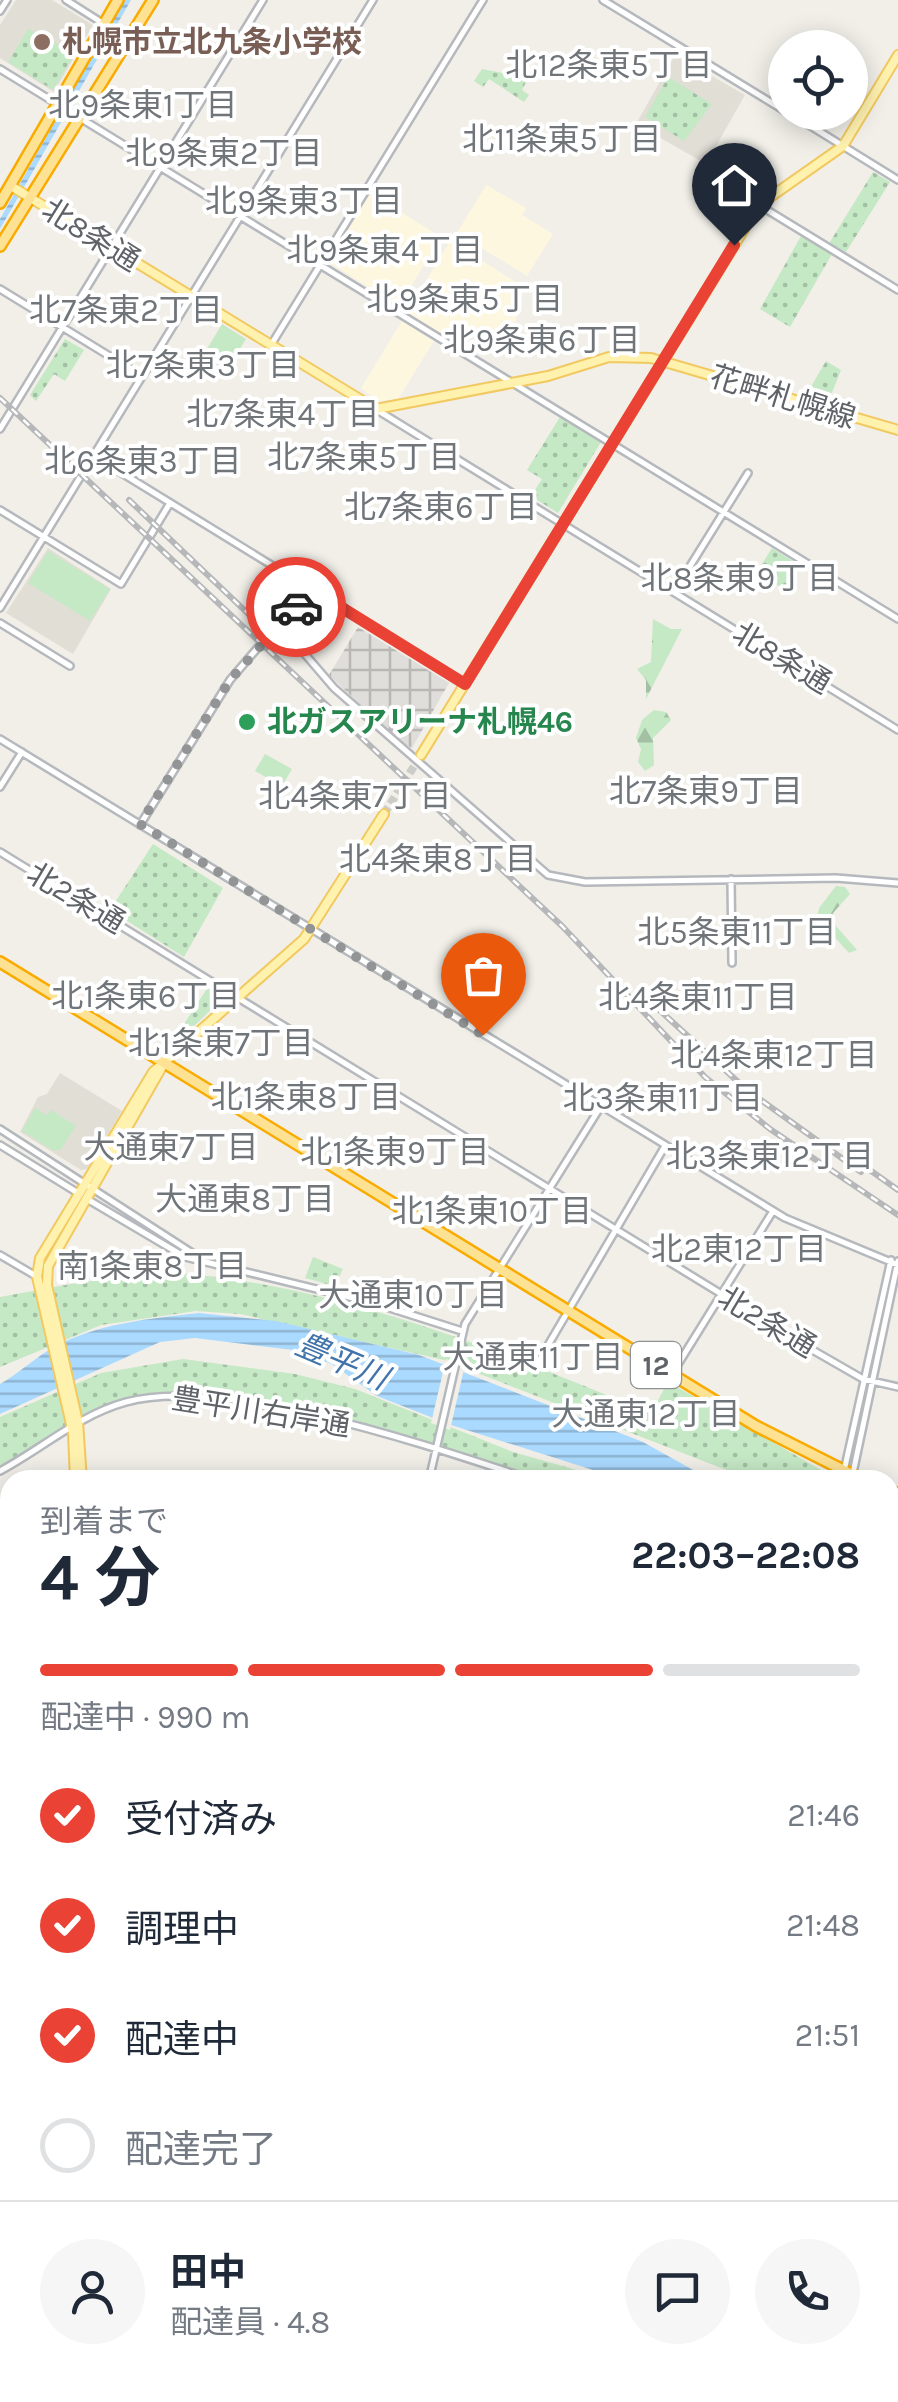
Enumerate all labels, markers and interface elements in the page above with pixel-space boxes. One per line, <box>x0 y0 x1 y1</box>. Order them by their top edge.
place label: 札幌市立北九条小学校 <box>62 24 362 60</box>
map controls <box>768 30 868 130</box>
button: locate <box>768 30 868 130</box>
marker: 札幌市立北九条小学校 <box>31 31 53 53</box>
district label: 北12条東5丁目 <box>505 47 713 84</box>
district label: 北9条東1丁目 <box>48 87 238 124</box>
district label: 北11条東5丁目 <box>462 121 662 158</box>
district label: 北9条東2丁目 <box>125 135 323 172</box>
pin <box>692 143 777 246</box>
icon: home <box>707 158 762 213</box>
district label: 北9条東3丁目 <box>205 183 403 220</box>
street label: 北8条通 <box>35 191 147 279</box>
district label: 北9条東4丁目 <box>287 232 483 269</box>
district label: 北9条東5丁目 <box>367 281 563 318</box>
district label: 北7条東2丁目 <box>29 292 223 329</box>
district label: 北9条東6丁目 <box>444 322 640 359</box>
district label: 北7条東3丁目 <box>106 347 300 384</box>
street label: 花畔札幌線 <box>706 358 860 436</box>
district label: 北7条東4丁目 <box>187 396 379 433</box>
district label: 北7条東5丁目 <box>267 439 461 476</box>
district label: 北6条東3丁目 <box>44 443 242 480</box>
district label: 北7条東6丁目 <box>344 489 538 526</box>
courier <box>246 557 346 657</box>
district label: 北8条東9丁目 <box>641 560 839 597</box>
icon: car <box>269 580 324 635</box>
street label: 北8条通 <box>726 615 838 701</box>
place label: 北ガスアリーナ札幌46 <box>267 704 573 740</box>
marker: 北ガスアリーナ札幌46 <box>236 711 258 733</box>
district label: 北7条東9丁目 <box>609 773 803 810</box>
district label: 北4条東7丁目 <box>259 778 451 815</box>
district label: 北4条東8丁目 <box>339 841 537 878</box>
street label: 北2条通 <box>21 855 131 941</box>
district label: 北5条東11丁目 <box>637 914 837 951</box>
pin <box>441 933 526 1036</box>
icon: bag <box>456 948 511 1003</box>
district label: 北1条東6丁目 <box>52 978 240 1015</box>
district label: 北4条東11丁目 <box>598 979 798 1016</box>
district label: 北1条東7丁目 <box>128 1025 314 1062</box>
district label: 北4条東12丁目 <box>671 1037 878 1074</box>
district label: 北1条東8丁目 <box>211 1079 401 1116</box>
district label: 北3条東11丁目 <box>563 1080 763 1117</box>
district label: 大通東7丁目 <box>83 1129 259 1166</box>
district label: 北1条東9丁目 <box>300 1134 490 1171</box>
district label: 北3条東12丁目 <box>666 1138 874 1175</box>
district label: 大通東8丁目 <box>155 1181 335 1218</box>
district label: 北1条東10丁目 <box>392 1193 592 1230</box>
district label: 北2東12丁目 <box>651 1231 827 1268</box>
district label: 南1条東8丁目 <box>57 1248 247 1285</box>
district label: 大通東10丁目 <box>318 1277 508 1314</box>
street label: 北2条通 <box>712 1279 822 1365</box>
water label: 豊平川 <box>290 1326 396 1398</box>
district label: 大通東11丁目 <box>442 1339 624 1376</box>
road number: 12 <box>631 1342 681 1388</box>
street label: 豊平川右岸通 <box>169 1380 353 1444</box>
district label: 大通東12丁目 <box>551 1396 741 1433</box>
text: 到着まで <box>40 1503 168 1540</box>
text: 22:03–22:08 <box>631 1533 860 1578</box>
text: 4 分 <box>40 1540 160 1616</box>
text: 配達中 · 990 m <box>40 1699 251 1736</box>
icon: check <box>40 1788 95 1843</box>
text: 受付済み <box>125 1797 277 1842</box>
text: 21:46 <box>787 1797 860 1834</box>
icon: check <box>40 1898 95 1953</box>
text: 調理中 <box>125 1907 239 1952</box>
text: 21:48 <box>786 1907 860 1944</box>
icon: check <box>40 2008 95 2063</box>
text: 配達中 <box>125 2017 239 2062</box>
text: 21:51 <box>795 2017 860 2054</box>
text: 配達完了 <box>125 2127 277 2172</box>
button: person <box>40 2239 145 2344</box>
button: chat <box>625 2239 730 2344</box>
button: phone <box>755 2239 860 2344</box>
text: 田中 <box>170 2250 246 2295</box>
text: 配達員 · 4.8 <box>170 2304 330 2341</box>

